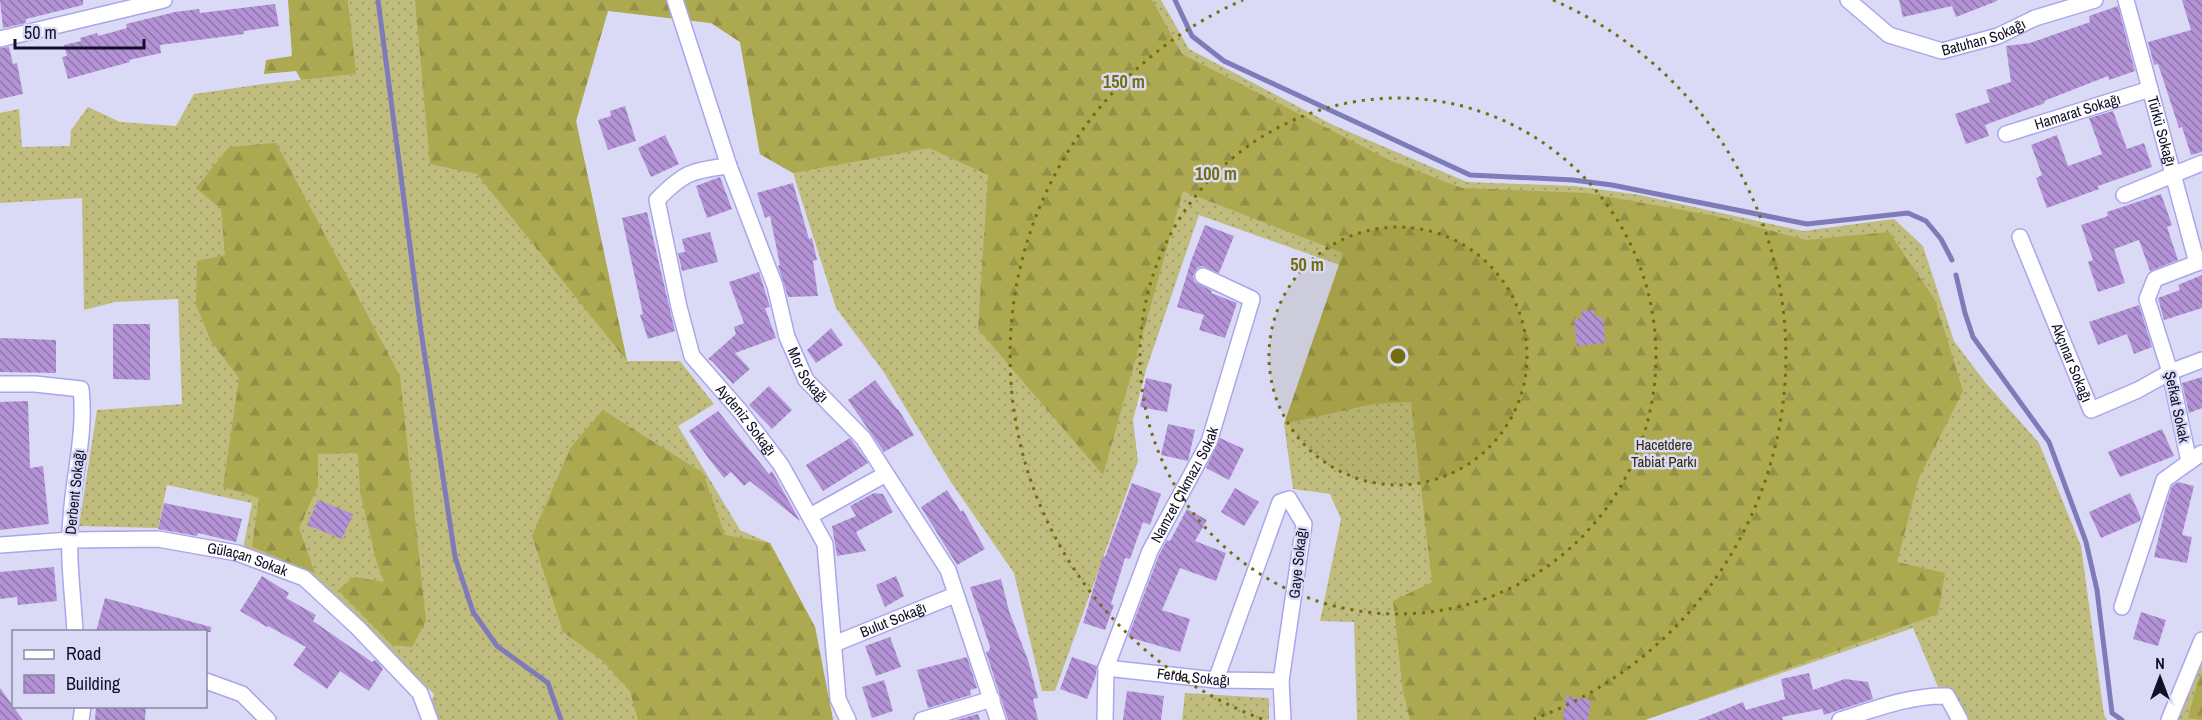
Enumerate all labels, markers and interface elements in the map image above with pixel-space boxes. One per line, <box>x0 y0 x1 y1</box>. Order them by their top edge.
scale bar <box>15 12 144 50</box>
street label: Batuhan Sokağı <box>1939 13 2029 61</box>
text: 50 m <box>24 20 57 45</box>
text: 150 m <box>1103 69 1145 94</box>
street label: Hamarat Sokağı <box>2032 88 2123 134</box>
street label: Türkü Sokağı <box>2142 94 2181 169</box>
text: 100 m <box>1195 161 1237 186</box>
text: 50 m <box>1290 252 1324 277</box>
street label: Akçınar Sokağı <box>2046 319 2098 405</box>
street label: Mor Sokağı <box>783 344 833 407</box>
centre of rings <box>1388 346 1408 366</box>
street label: Şefkat Sokak <box>2160 369 2195 445</box>
street label: Aydeniz Sokağı <box>711 379 781 460</box>
street label: Namzet Çıkmazı Sokak <box>1145 423 1223 546</box>
park label: Hacetdere Tabiat Parkı <box>1631 434 1697 472</box>
street label: Derbent Sokağı <box>60 448 89 536</box>
street label: Gaye Sokağı <box>1283 526 1312 599</box>
street label: Gülaçan Sokak <box>206 537 292 581</box>
street label: Bulut Sokağı <box>857 597 929 642</box>
legend <box>12 630 207 708</box>
text: Road <box>66 641 101 666</box>
north arrow <box>2130 648 2190 708</box>
text: N <box>2155 652 2165 674</box>
street label: Ferda Sokağı <box>1156 663 1230 690</box>
text: Building <box>66 671 121 696</box>

